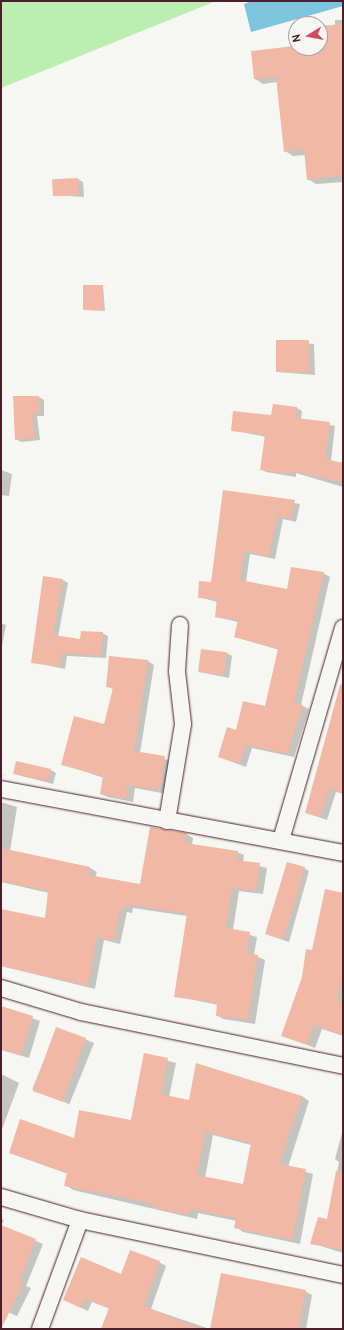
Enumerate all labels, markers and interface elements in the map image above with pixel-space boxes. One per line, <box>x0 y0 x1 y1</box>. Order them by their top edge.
north arrow <box>288 16 328 56</box>
text: N <box>290 33 304 43</box>

